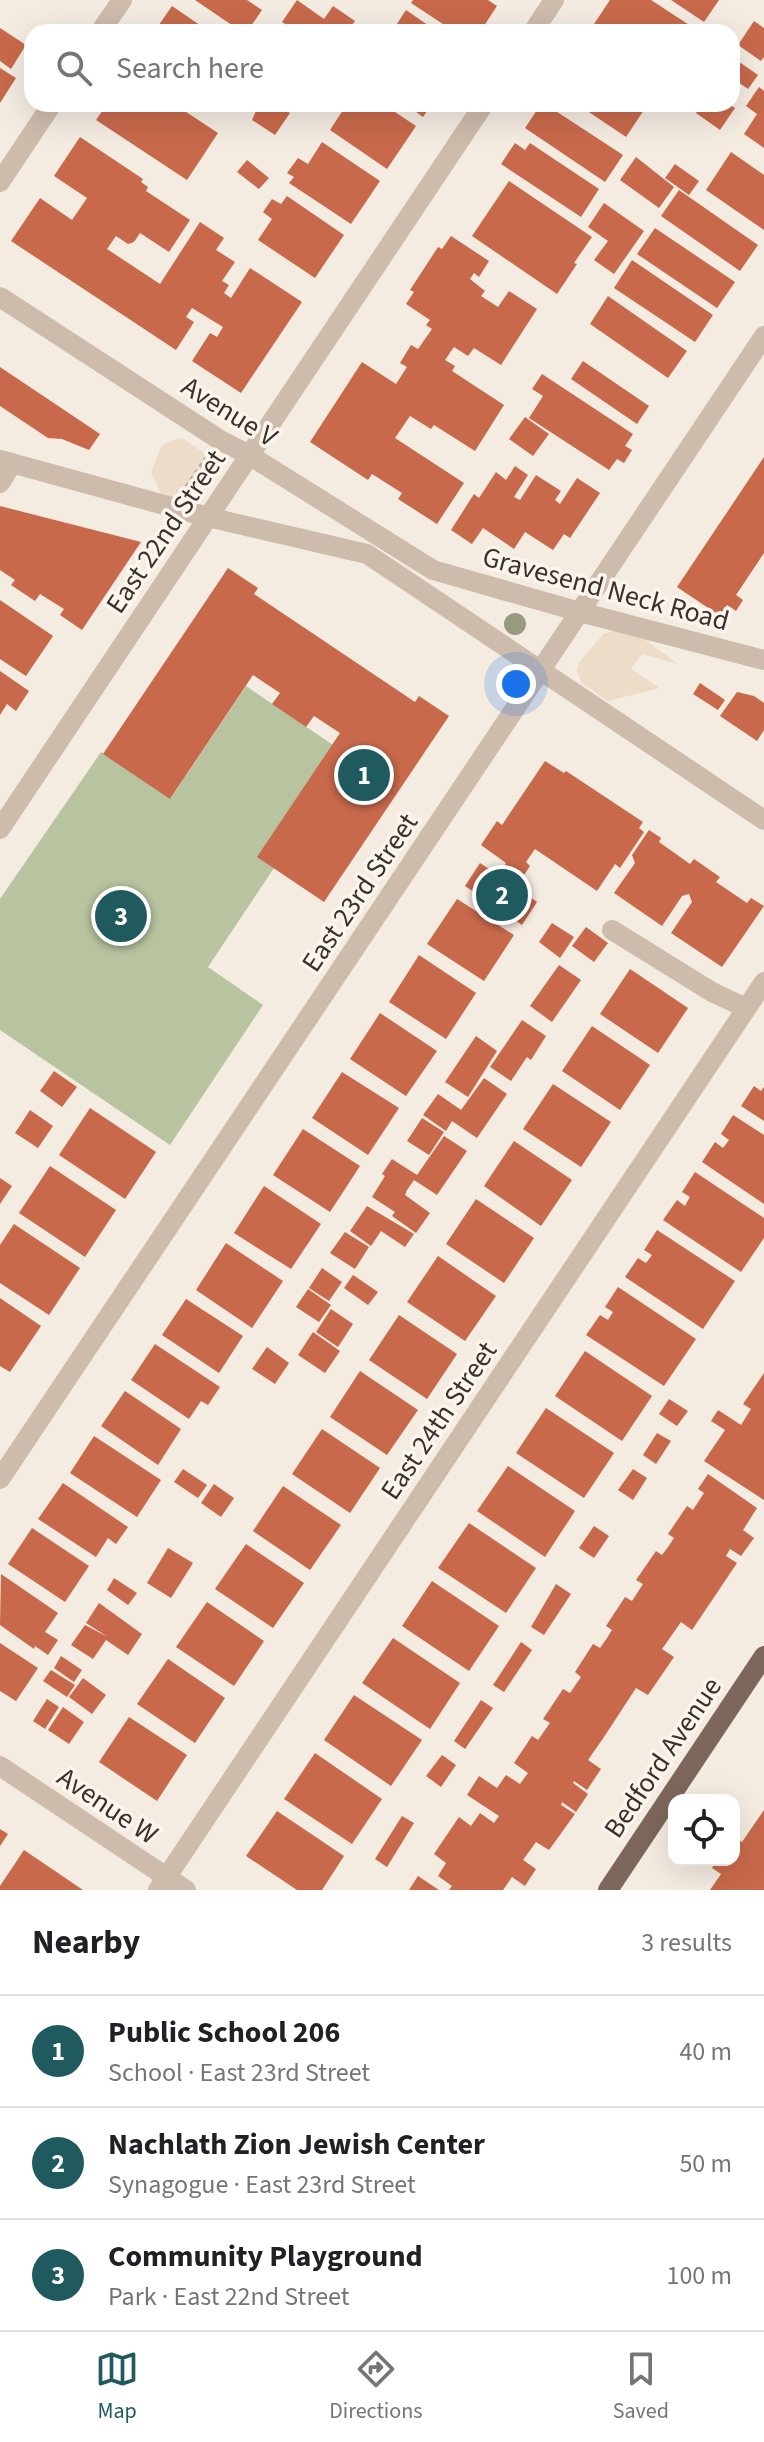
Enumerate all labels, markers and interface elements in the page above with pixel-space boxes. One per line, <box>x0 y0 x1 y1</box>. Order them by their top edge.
search box <box>24 24 740 112</box>
icon: search <box>52 46 96 90</box>
text: Search here <box>116 47 264 90</box>
street label: Avenue V <box>174 367 286 457</box>
street label: East 22nd Street <box>96 441 236 621</box>
street label: Gravesend Neck Road <box>478 537 733 641</box>
your location <box>496 664 536 704</box>
pin: 1 <box>338 745 390 805</box>
street label: East 23rd Street <box>292 805 428 980</box>
pin: 2 <box>476 865 528 925</box>
pin: 3 <box>95 886 147 946</box>
street label: East 24th Street <box>371 1333 507 1508</box>
street label: Bedford Avenue <box>594 1669 731 1846</box>
street label: Avenue W <box>49 1757 166 1854</box>
map controls <box>668 1794 740 1866</box>
button: locate <box>668 1794 740 1866</box>
text: Nearby <box>32 1918 140 1967</box>
text: 3 results <box>641 1924 732 1961</box>
text: Public School 206 <box>108 2011 340 2054</box>
text: 1 <box>51 2033 65 2070</box>
text: 40 m <box>679 2033 732 2070</box>
text: School · East 23rd Street <box>108 2054 370 2091</box>
text: Nachlath Zion Jewish Center <box>108 2123 485 2166</box>
text: 2 <box>51 2145 65 2182</box>
text: 50 m <box>679 2145 732 2182</box>
text: Synagogue · East 23rd Street <box>108 2166 416 2203</box>
text: Community Playground <box>108 2235 423 2278</box>
text: 3 <box>51 2257 65 2294</box>
text: 100 m <box>666 2257 732 2294</box>
text: Park · East 22nd Street <box>108 2278 349 2315</box>
tab: Map <box>95 2347 139 2427</box>
tab: Directions <box>329 2347 422 2427</box>
tab: Saved <box>613 2347 669 2427</box>

